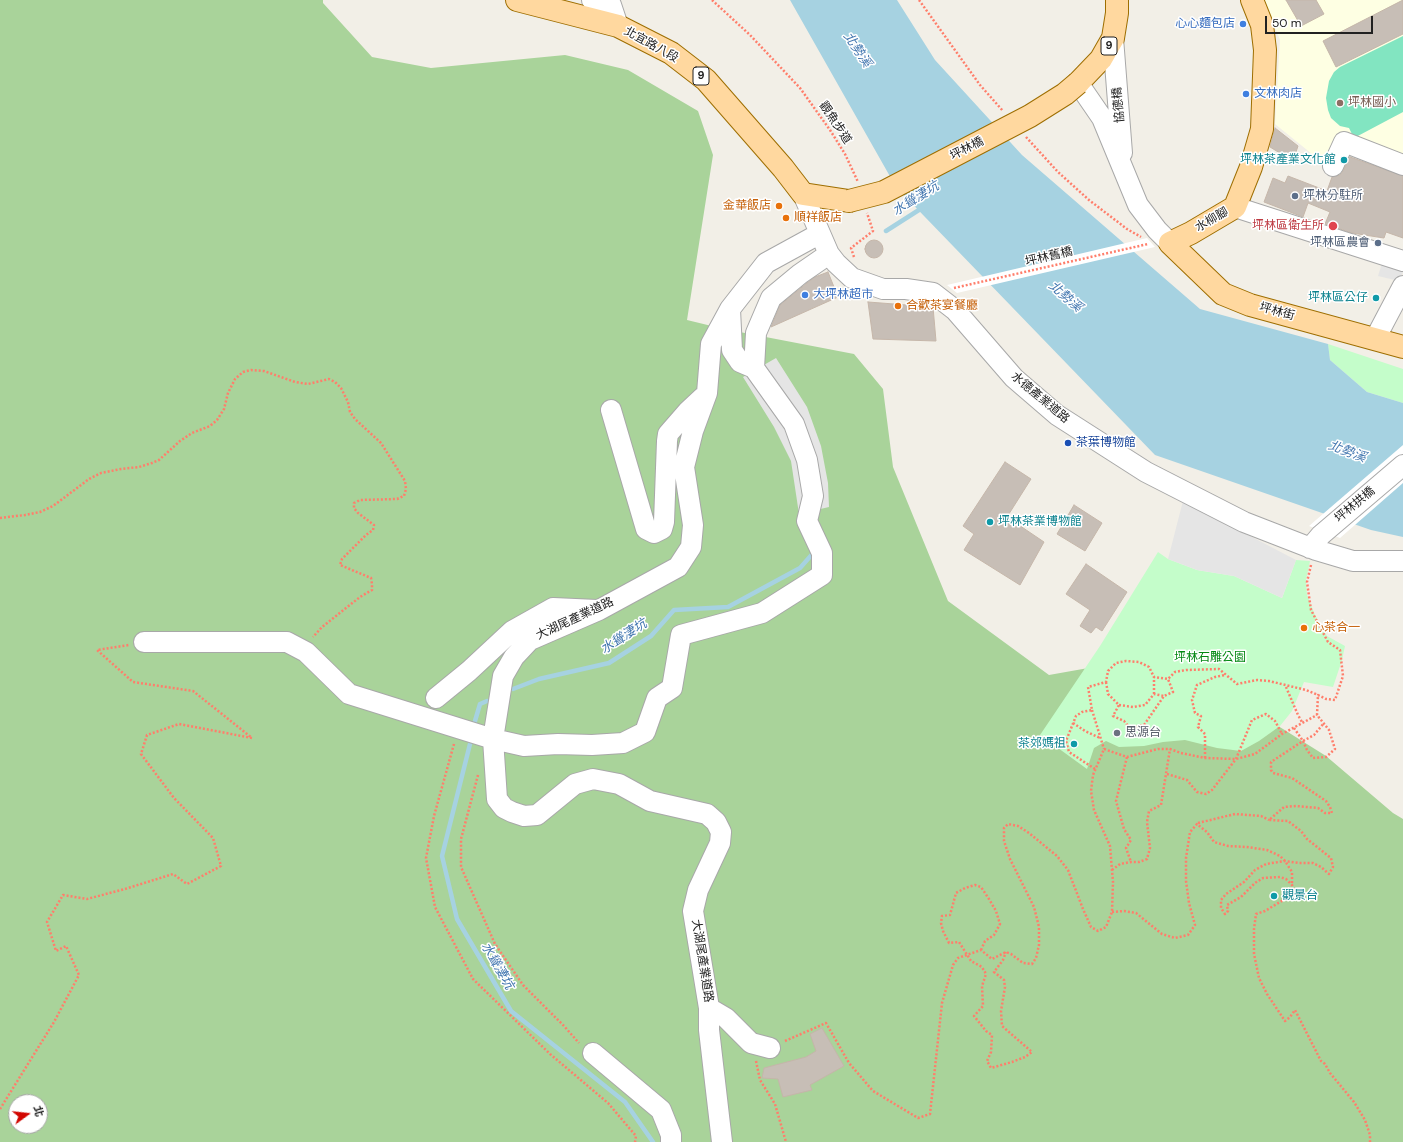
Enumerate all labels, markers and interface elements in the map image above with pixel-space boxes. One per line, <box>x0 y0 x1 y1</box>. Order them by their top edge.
scale bar <box>1267 8 1375 34</box>
text: 50 m <box>1272 15 1301 31</box>
place label: 心心麵包店 <box>1175 17 1235 31</box>
marker: 心心麵包店 <box>1238 19 1248 29</box>
street label: 北宜路八段 <box>621 24 681 66</box>
water label: 北勢溪 <box>840 29 874 71</box>
road number: 9 <box>1101 37 1117 55</box>
road number: 9 <box>693 67 709 85</box>
street label: 協德橋 <box>1110 86 1128 124</box>
place label: 文林肉店 <box>1254 87 1302 101</box>
marker: 文林肉店 <box>1241 89 1251 99</box>
place label: 坪林國小 <box>1348 96 1396 110</box>
marker: 坪林國小 <box>1335 98 1345 108</box>
street label: 觀魚步道 <box>816 99 854 147</box>
street label: 坪林橋 <box>948 134 986 164</box>
place label: 坪林茶產業文化館 <box>1240 153 1336 167</box>
marker: 坪林茶產業文化館 <box>1339 155 1349 165</box>
water label: 水聳淒坑 <box>890 179 942 219</box>
place label: 坪林分駐所 <box>1303 189 1363 203</box>
marker: 坪林分駐所 <box>1290 191 1300 201</box>
place label: 金華飯店 <box>723 199 771 213</box>
marker: 金華飯店 <box>774 201 784 211</box>
street label: 水柳腳 <box>1193 205 1231 235</box>
place label: 順祥飯店 <box>794 211 842 225</box>
marker: 順祥飯店 <box>781 213 791 223</box>
place label: 坪林區衛生所 <box>1252 219 1324 233</box>
marker: 坪林區衛生所 <box>1327 220 1339 232</box>
place label: 坪林區農會 <box>1310 236 1370 250</box>
marker: 坪林區農會 <box>1373 238 1383 248</box>
street label: 坪林舊橋 <box>1024 245 1074 269</box>
water label: 北勢溪 <box>1045 278 1085 316</box>
place label: 大坪林超市 <box>813 288 873 302</box>
marker: 大坪林超市 <box>800 290 810 300</box>
place label: 坪林區公仔 <box>1308 291 1368 305</box>
marker: 坪林區公仔 <box>1371 293 1381 303</box>
place label: 合歡茶宴餐廳 <box>906 299 978 313</box>
street label: 坪林街 <box>1258 300 1296 324</box>
marker: 合歡茶宴餐廳 <box>893 301 903 311</box>
street label: 水德產業道路 <box>1008 369 1072 427</box>
place label: 茶葉博物館 <box>1076 436 1136 450</box>
marker: 茶葉博物館 <box>1063 438 1073 448</box>
water label: 北勢溪 <box>1326 438 1368 466</box>
street label: 坪林拱橋 <box>1332 484 1378 526</box>
place label: 坪林茶業博物館 <box>998 515 1082 529</box>
marker: 坪林茶業博物館 <box>985 517 995 527</box>
street label: 大湖尾產業道路 <box>534 595 616 643</box>
water label: 水聳淒坑 <box>598 616 650 658</box>
place label: 心茶合一 <box>1312 621 1360 635</box>
marker: 心茶合一 <box>1299 623 1309 633</box>
park label: 坪林石雕公園 <box>1174 651 1246 665</box>
place label: 思源台 <box>1125 726 1161 740</box>
marker: 思源台 <box>1112 728 1122 738</box>
place label: 茶郊媽祖 <box>1018 737 1066 751</box>
marker: 茶郊媽祖 <box>1069 739 1079 749</box>
place label: 觀景台 <box>1282 889 1318 903</box>
marker: 觀景台 <box>1269 891 1279 901</box>
street label: 大湖尾產業道路 <box>688 918 716 1004</box>
water label: 水聳淒坑 <box>477 940 517 992</box>
north arrow <box>8 1094 48 1134</box>
text: 北 <box>30 1104 47 1118</box>

